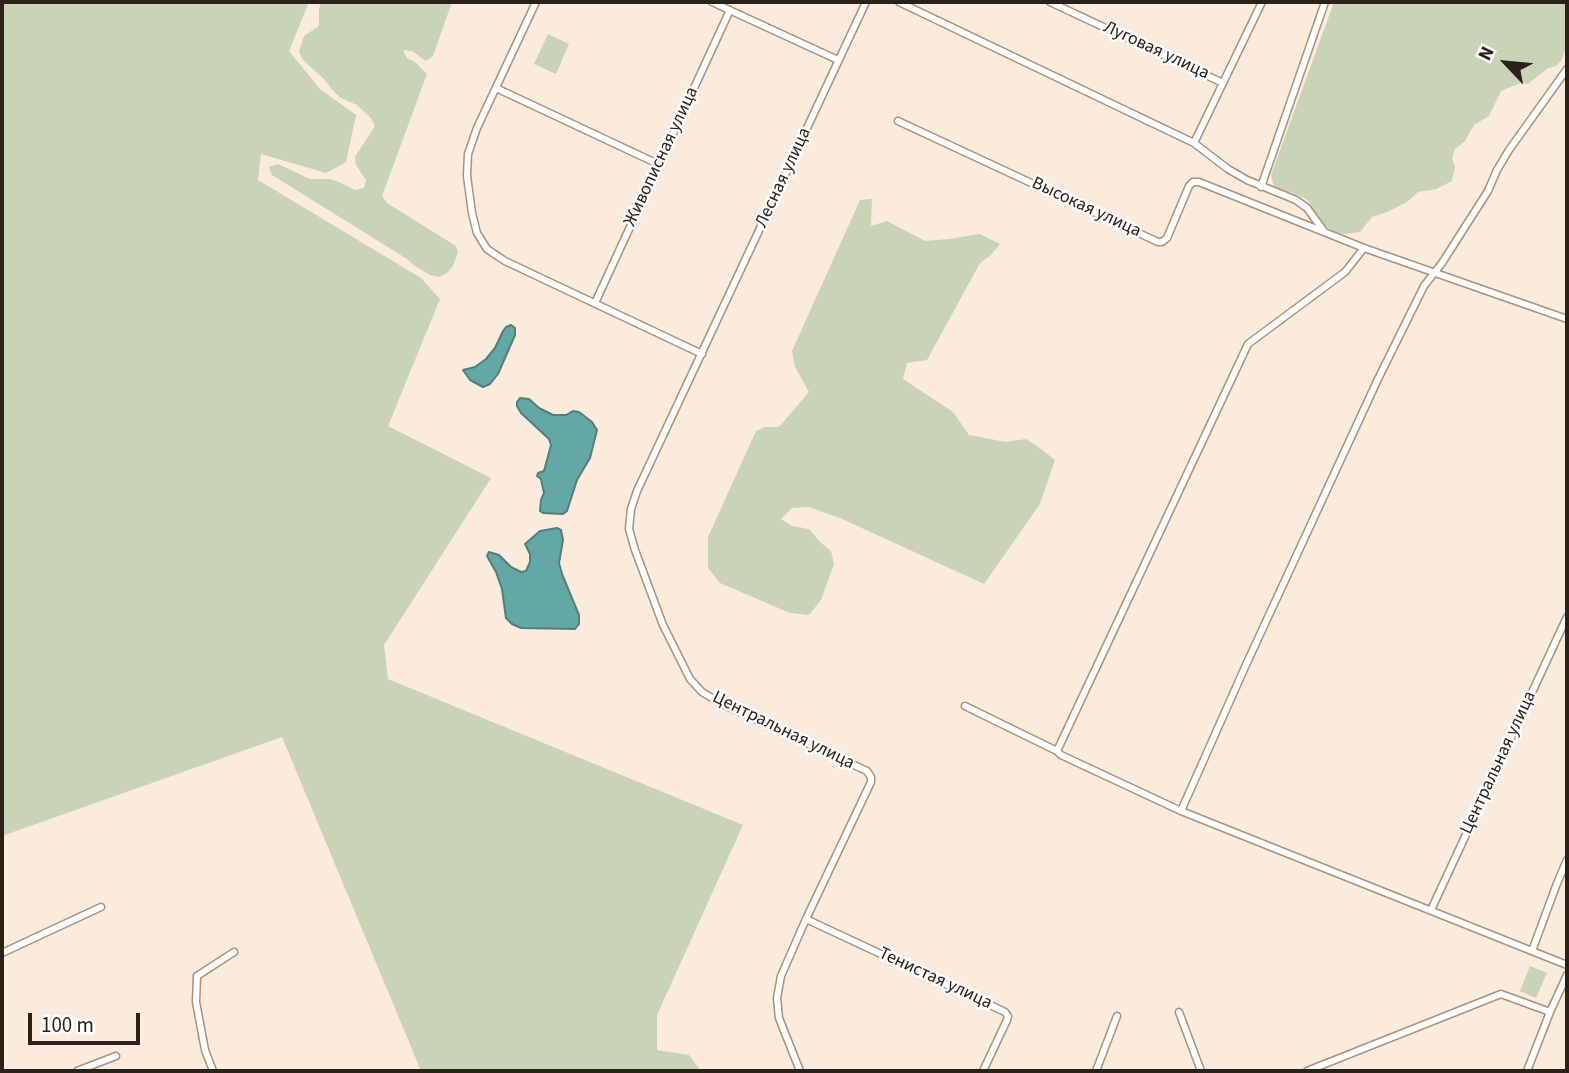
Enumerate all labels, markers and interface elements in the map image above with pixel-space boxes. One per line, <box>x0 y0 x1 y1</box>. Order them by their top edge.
street label: Луговая улица <box>1100 17 1212 85</box>
north arrow <box>1471 28 1541 98</box>
text: N <box>1472 42 1502 65</box>
street label: Живописная улица <box>620 84 704 230</box>
street label: Лесная улица <box>751 125 817 231</box>
street label: Высокая улица <box>1028 173 1144 243</box>
street label: Центральная улица <box>708 687 858 775</box>
street label: Центральная улица <box>1456 688 1542 838</box>
street label: Тенистая улица <box>875 943 995 1015</box>
scale bar <box>32 1000 144 1044</box>
text: 100 m <box>41 1010 94 1040</box>

